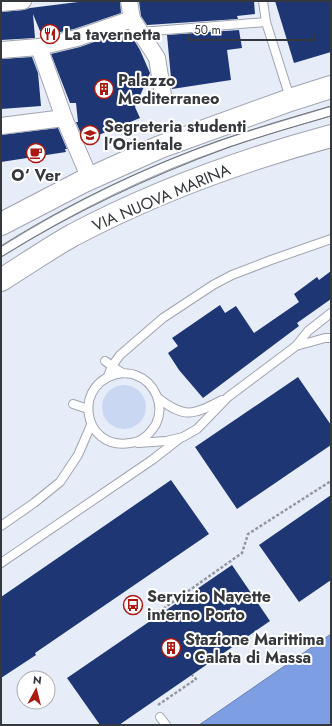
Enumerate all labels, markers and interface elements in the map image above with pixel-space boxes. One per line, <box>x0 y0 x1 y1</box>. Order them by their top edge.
scale bar <box>188 16 314 42</box>
text: 50 m <box>194 21 221 39</box>
restaurant icon: La tavernetta <box>39 23 61 45</box>
place label: La tavernetta <box>64 23 161 46</box>
place label: Palazzo Mediterraneo <box>118 69 220 110</box>
building icon: Palazzo Mediterraneo <box>93 78 115 100</box>
place label: Segreteria studenti l'Orientale <box>104 115 246 156</box>
school or university icon: Segreteria studenti l'Orientale <box>79 124 101 146</box>
cafe icon: O‘ Ver <box>25 142 47 164</box>
street label: VIA NUOVA MARINA <box>89 158 234 237</box>
place label: O‘ Ver <box>11 164 61 187</box>
place label: Servizio Navette interno Porto <box>147 585 271 626</box>
bus stop icon: Servizio Navette interno Porto <box>122 594 144 616</box>
place label: Stazione Marittima • Calata di Massa <box>185 628 324 669</box>
building icon: Stazione Marittima • Calata di Massa <box>160 637 182 659</box>
north arrow <box>16 670 56 710</box>
text: N <box>32 672 43 689</box>

